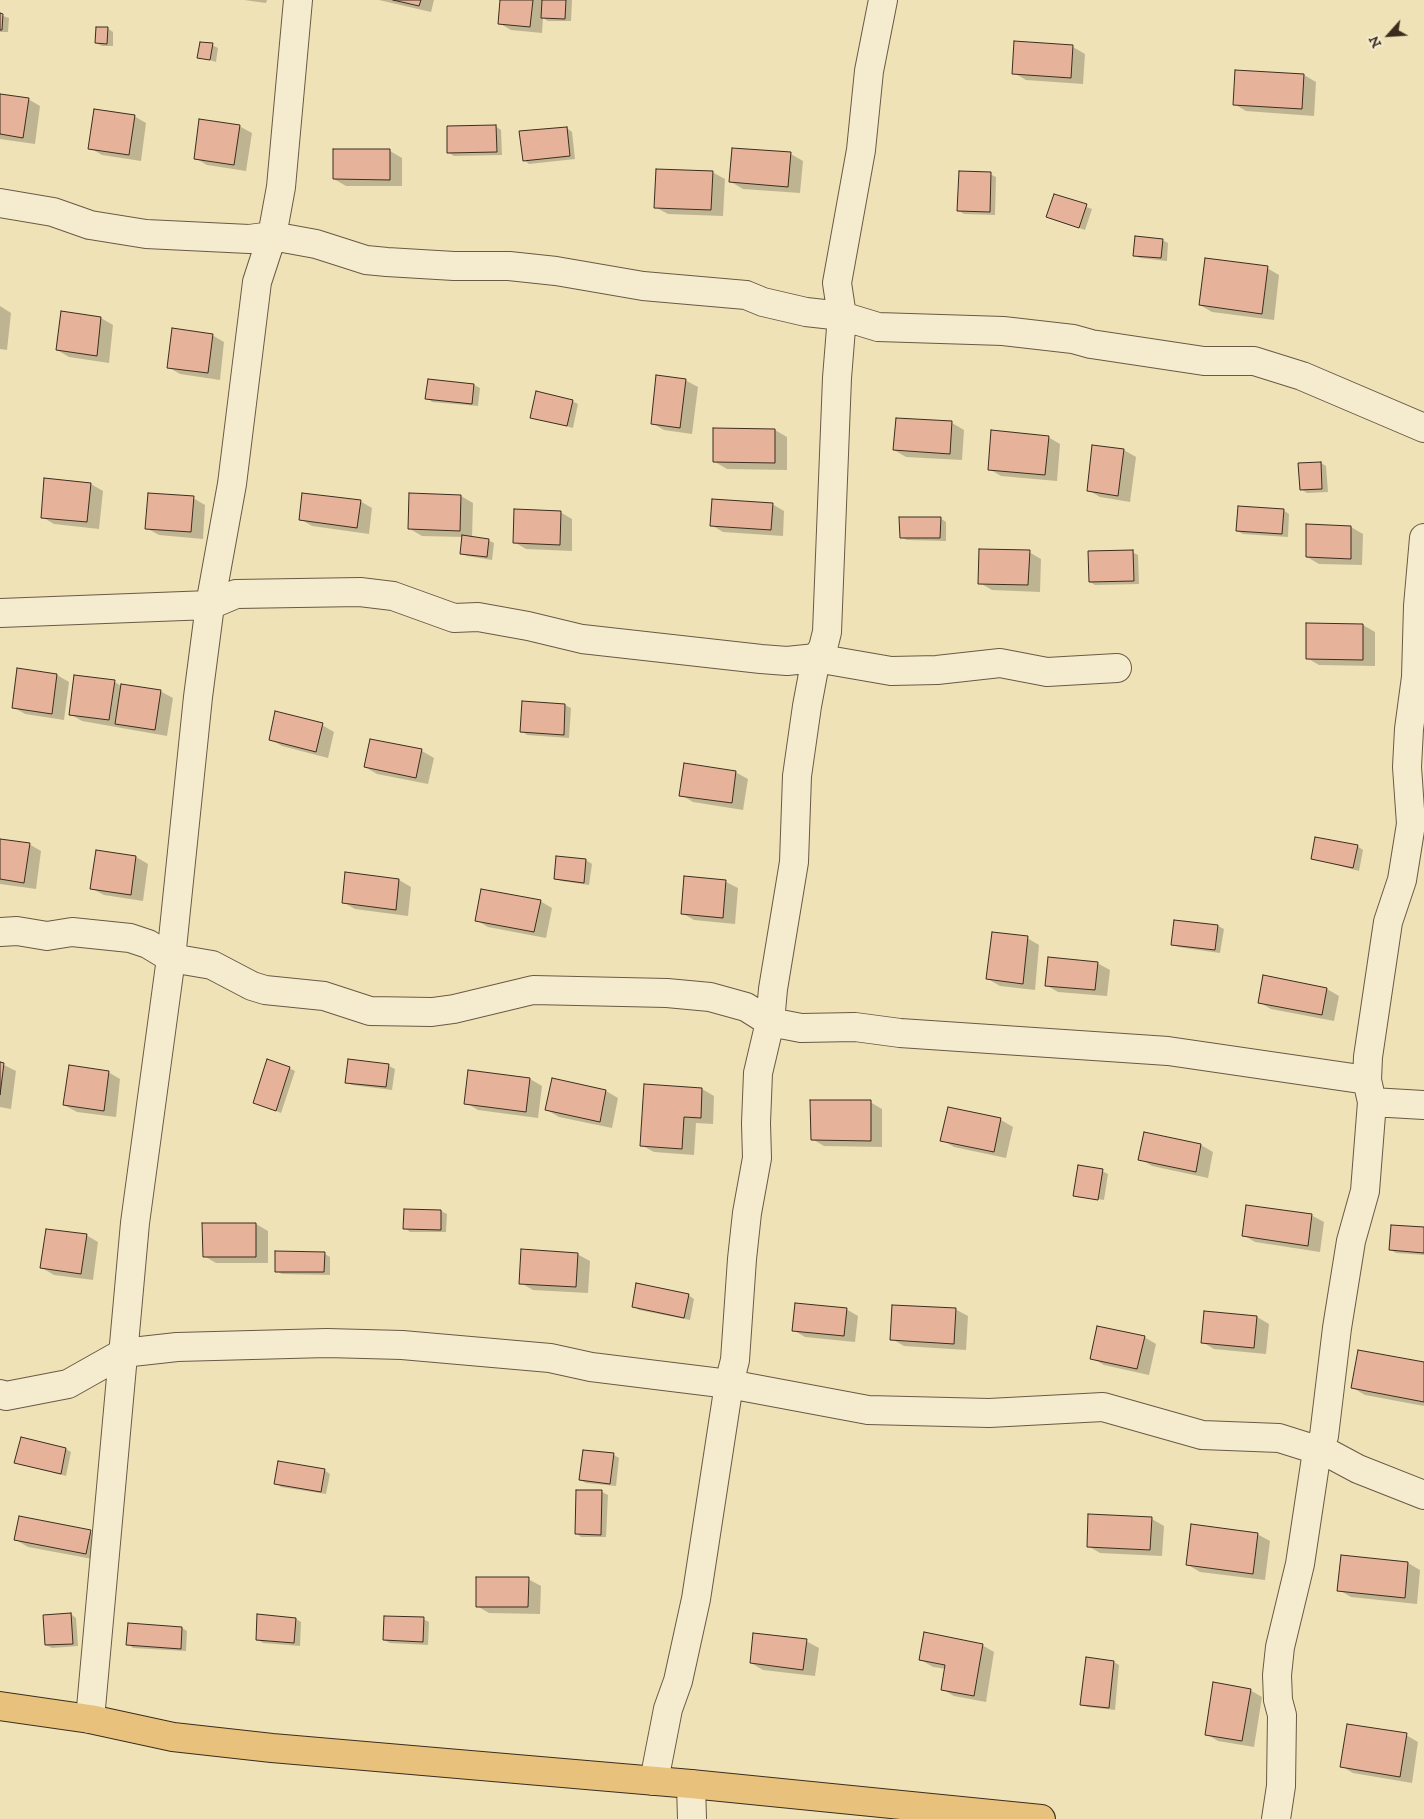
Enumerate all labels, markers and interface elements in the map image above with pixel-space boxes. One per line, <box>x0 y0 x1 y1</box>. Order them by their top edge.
north arrow <box>1364 10 1414 60</box>
text: N <box>1365 32 1386 51</box>

